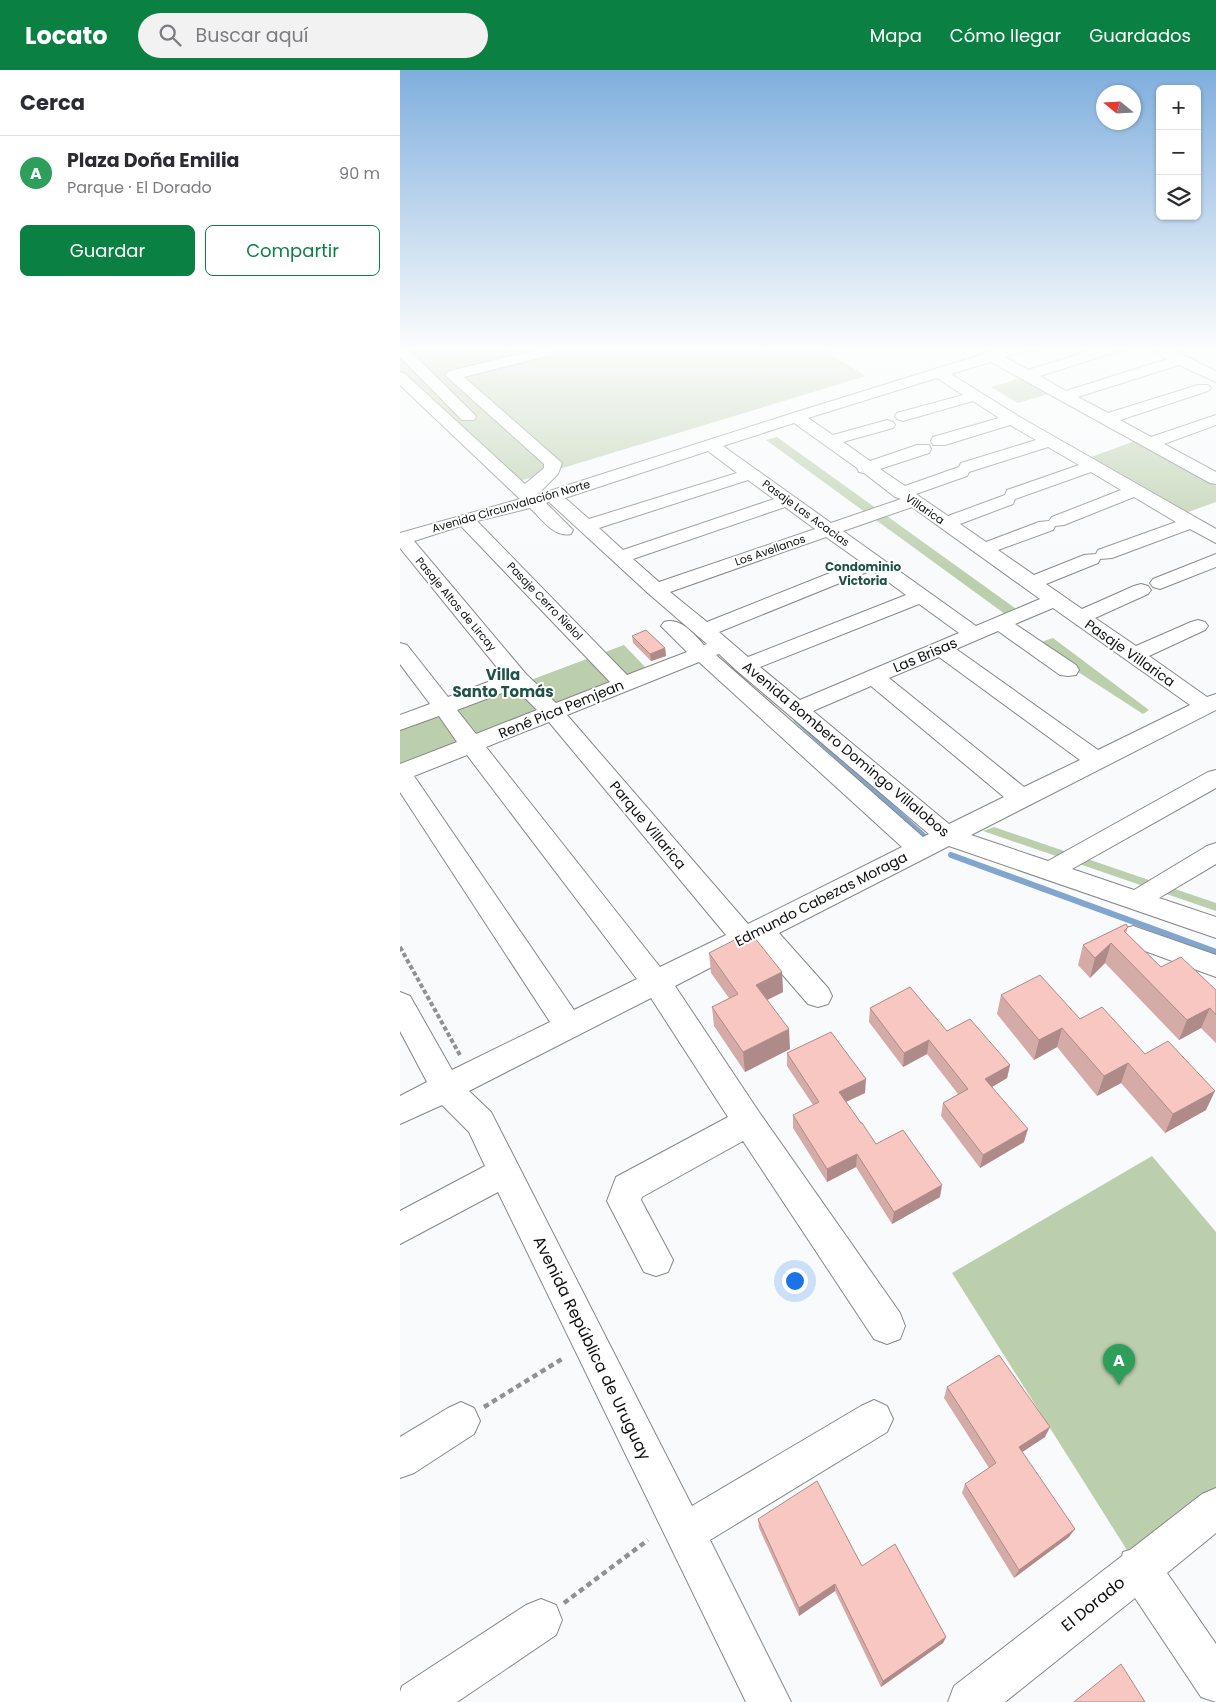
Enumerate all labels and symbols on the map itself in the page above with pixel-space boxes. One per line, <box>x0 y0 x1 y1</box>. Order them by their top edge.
north arrow <box>1096 85 1141 130</box>
street label: Avenida Circunvalación Norte <box>430 476 592 536</box>
street label: Pasaje Las Acacias <box>759 476 853 550</box>
street label: Villarica <box>902 490 948 528</box>
street label: Los Avellanos <box>733 530 808 570</box>
street label: Pasaje Altos de Lircay <box>412 554 501 655</box>
district label: Condominio Victoria <box>825 558 901 589</box>
street label: Pasaje Cerro Ñielol <box>504 559 586 643</box>
street label: Pasaje Villarica <box>1081 614 1179 692</box>
street label: Las Brisas <box>890 633 960 677</box>
street label: Avenida Bombero Domingo Villalobos <box>738 656 954 842</box>
district label: Villa Santo Tomás <box>452 664 554 702</box>
street label: René Pica Pemjean <box>495 675 627 743</box>
street label: Parque Villarica <box>605 777 691 873</box>
street label: Edmundo Cabezas Moraga <box>731 847 911 951</box>
street label: Avenida República de Uruguay <box>528 1232 656 1464</box>
your location <box>782 1268 808 1294</box>
pin: A <box>1103 1344 1135 1385</box>
street label: El Dorado <box>1056 1571 1130 1637</box>

